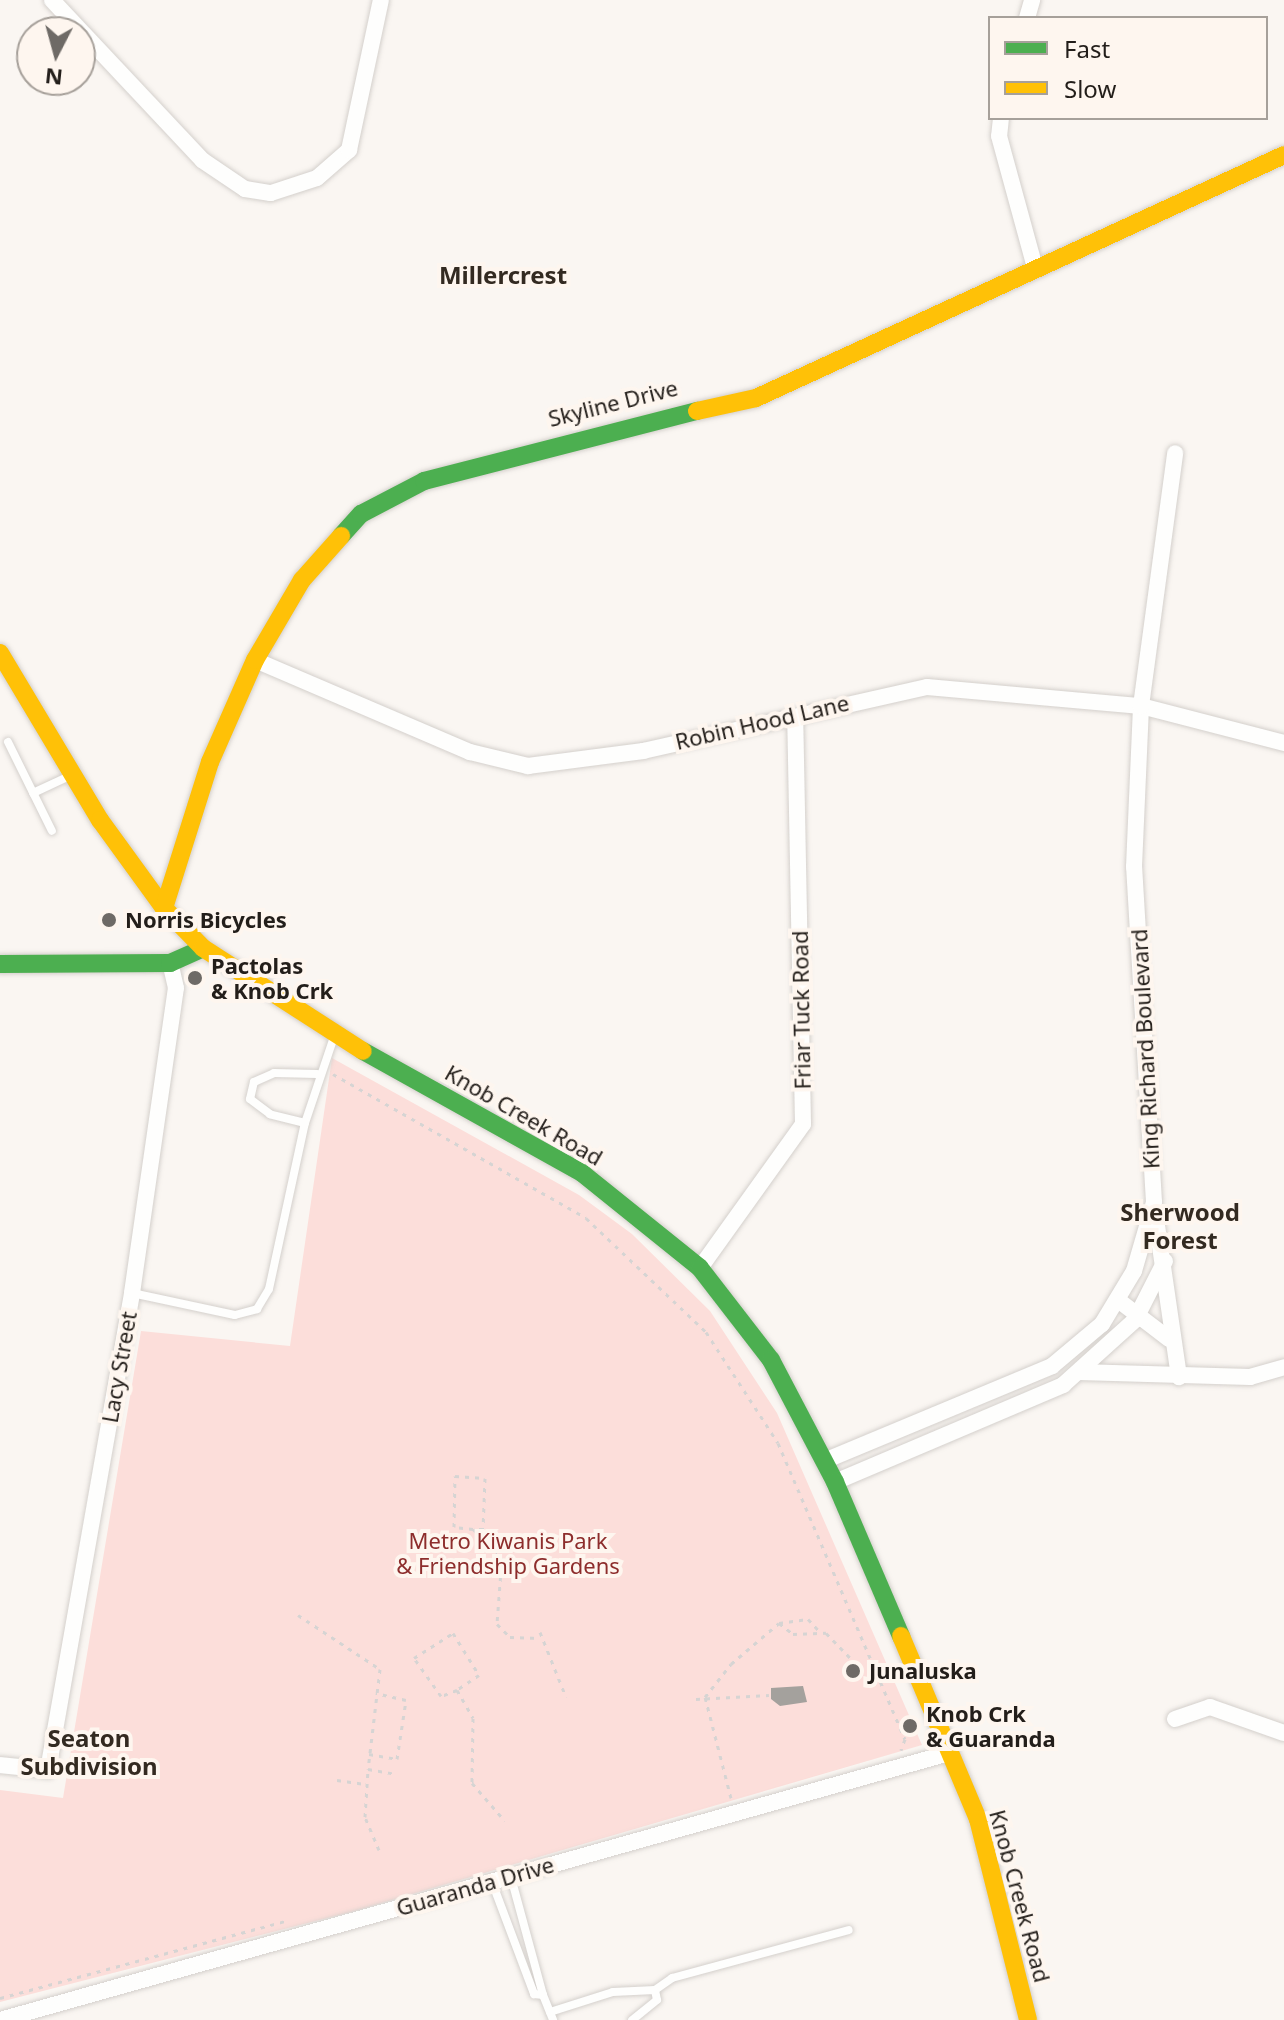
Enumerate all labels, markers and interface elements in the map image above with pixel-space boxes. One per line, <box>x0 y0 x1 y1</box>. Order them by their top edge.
north arrow <box>16 16 96 96</box>
legend <box>988 16 1268 120</box>
text: Fast <box>1064 32 1110 65</box>
text: N <box>43 62 64 94</box>
text: Slow <box>1064 72 1116 105</box>
district label: Millercrest <box>439 261 567 289</box>
street label: Skyline Drive <box>546 374 680 432</box>
street label: Robin Hood Lane <box>673 689 851 755</box>
place label: Norris Bicycles <box>125 907 287 933</box>
marker: Norris Bicycles <box>100 911 118 929</box>
street label: King Richard Boulevard <box>1126 928 1164 1170</box>
street label: Friar Tuck Road <box>786 930 816 1090</box>
place label: Pactolas & Knob Crk <box>211 952 333 1004</box>
marker: Pactolas & Knob Crk <box>186 969 204 987</box>
street label: Knob Creek Road <box>441 1059 607 1171</box>
district label: Sherwood Forest <box>1120 1198 1240 1254</box>
street label: Lacy Street <box>96 1309 142 1425</box>
park label: Metro Kiwanis Park & Friendship Gardens <box>396 1527 620 1578</box>
place label: Junaluska <box>869 1658 977 1684</box>
marker: Junaluska <box>844 1662 862 1680</box>
place label: Knob Crk & Guaranda <box>926 1700 1056 1752</box>
marker: Knob Crk & Guaranda <box>901 1717 919 1735</box>
district label: Seaton Subdivision <box>20 1724 158 1780</box>
street label: Knob Creek Road <box>984 1807 1056 1985</box>
street label: Guaranda Drive <box>393 1851 557 1921</box>

